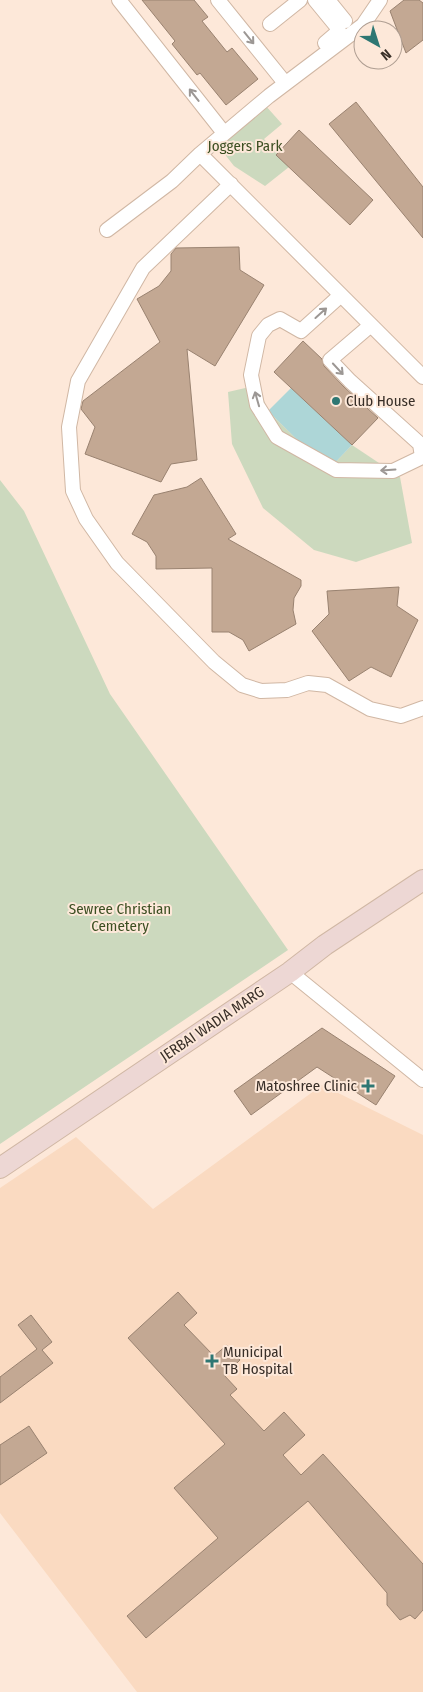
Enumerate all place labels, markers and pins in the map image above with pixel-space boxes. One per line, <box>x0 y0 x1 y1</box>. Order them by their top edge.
place label: Club House <box>346 392 415 410</box>
marker: Club House <box>330 395 342 407</box>
place label: Matoshree Clinic <box>256 1077 358 1095</box>
marker: Matoshree Clinic <box>361 1079 375 1093</box>
place label: Municipal TB Hospital <box>223 1343 293 1378</box>
marker: Municipal TB Hospital <box>205 1354 219 1368</box>

